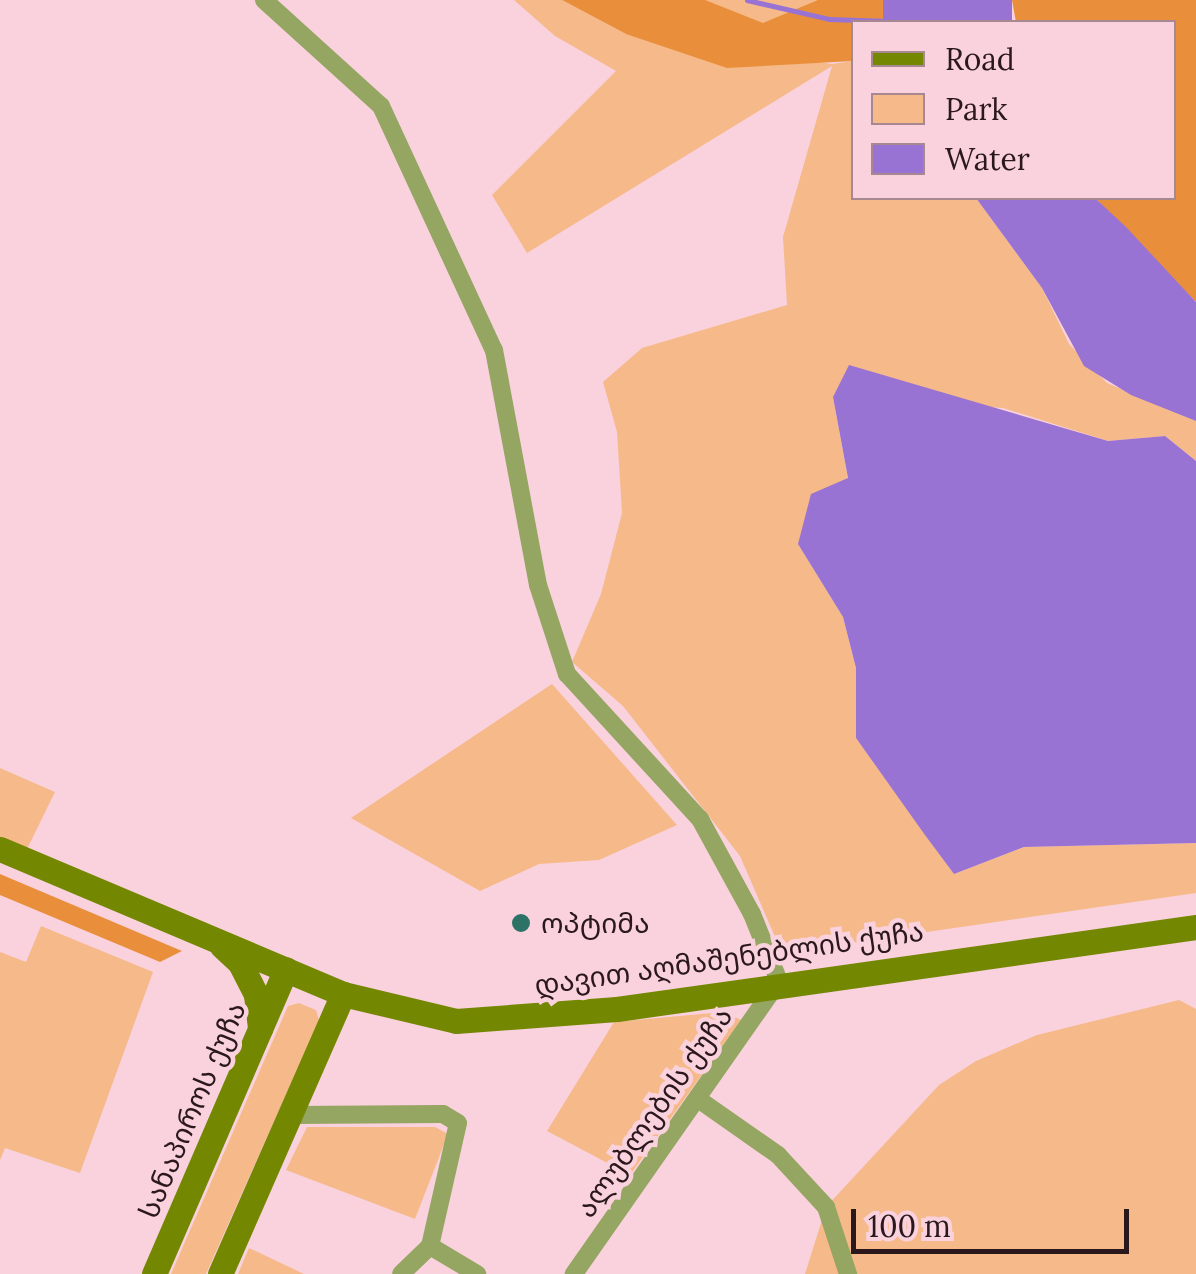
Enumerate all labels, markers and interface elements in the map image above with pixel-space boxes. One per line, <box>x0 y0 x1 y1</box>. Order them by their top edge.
legend <box>851 20 1176 200</box>
text: Road <box>945 40 1015 78</box>
text: Park <box>945 90 1007 128</box>
text: Water <box>945 140 1030 178</box>
place label: ოპტიმა <box>541 906 650 940</box>
marker: ოპტიმა <box>510 912 532 934</box>
street label: დავით აღმაშენებლის ქუჩა <box>532 914 926 1002</box>
street label: სანაპიროს ქუჩა <box>131 997 253 1223</box>
street label: ალუბლების ქუჩა <box>569 1000 739 1224</box>
scale bar <box>856 1189 1134 1251</box>
text: 100 m <box>868 1207 951 1245</box>

